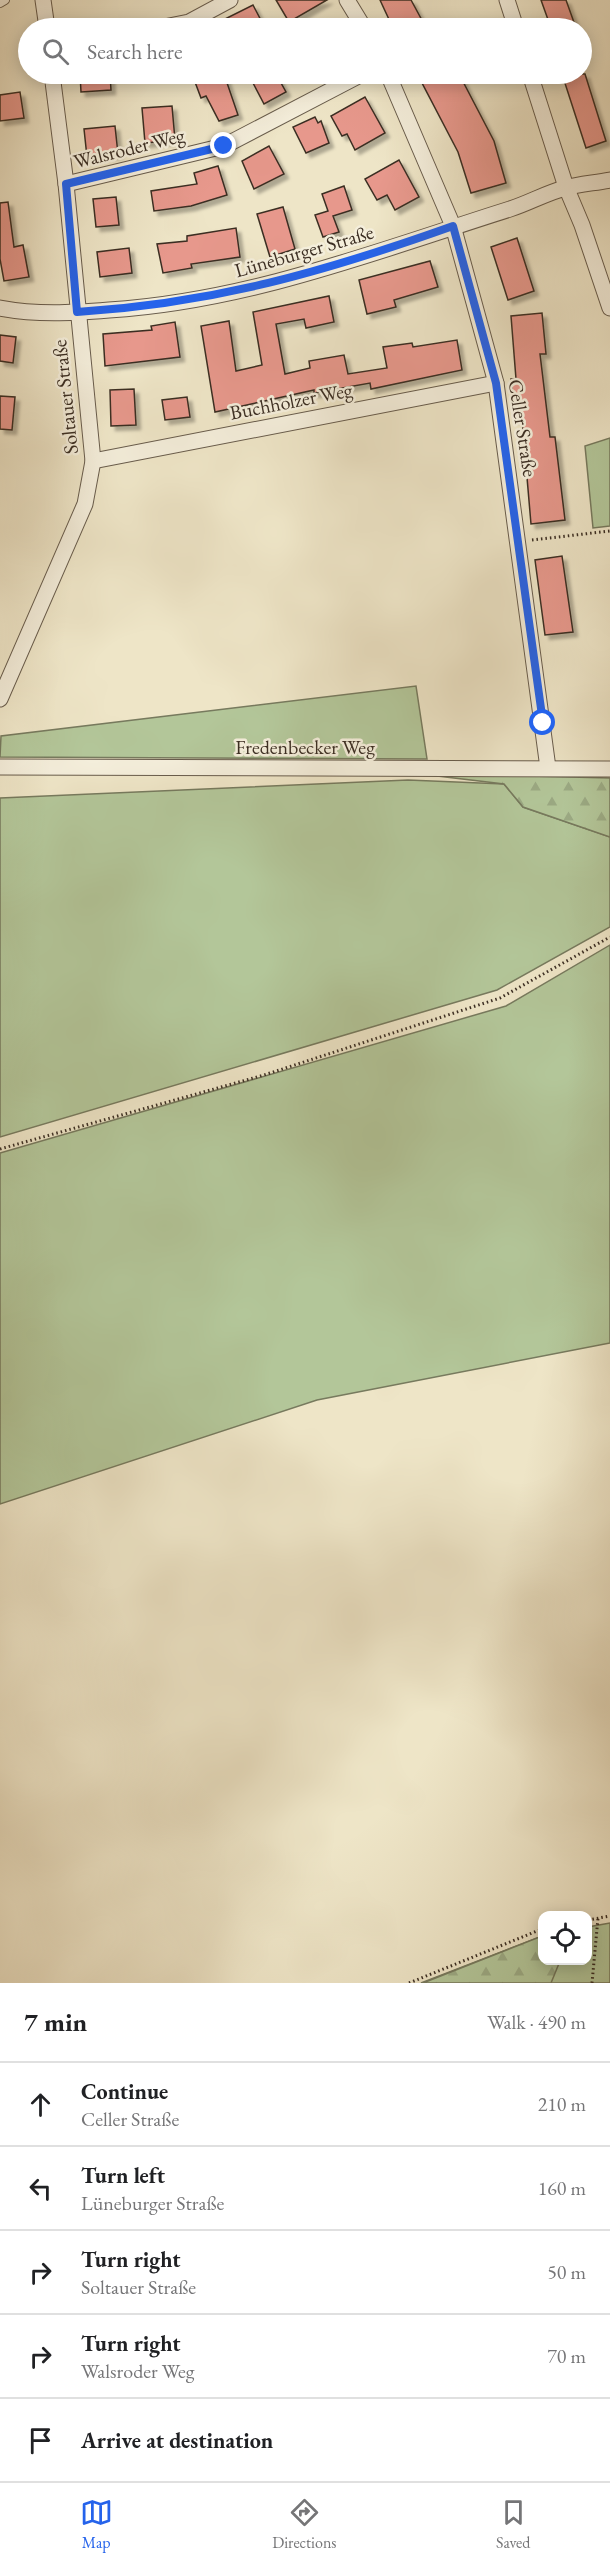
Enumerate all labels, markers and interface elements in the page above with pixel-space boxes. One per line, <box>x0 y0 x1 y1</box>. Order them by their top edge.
search box <box>18 18 592 84</box>
icon: search <box>39 35 72 68</box>
text: Search here <box>87 37 182 66</box>
street label: Walsroder Weg <box>71 122 188 174</box>
route end <box>210 132 236 158</box>
street label: Lüneburger Straße <box>231 219 377 283</box>
street label: Soltauer Straße <box>46 338 84 456</box>
street label: Buchholzer Weg <box>228 376 355 426</box>
street label: Celler Straße <box>502 377 544 479</box>
route start <box>529 709 555 735</box>
street label: Fredenbecker Weg <box>235 734 375 760</box>
map controls <box>538 1911 592 1965</box>
button: locate <box>538 1911 592 1965</box>
text: 7 min <box>24 2005 87 2039</box>
text: Walk · 490 m <box>487 2009 586 2035</box>
text: Continue <box>81 2077 168 2106</box>
icon: ahead <box>24 2088 57 2121</box>
text: 210 m <box>538 2091 586 2117</box>
text: Celler Straße <box>81 2106 179 2132</box>
text: Turn left <box>81 2161 165 2190</box>
icon: left <box>24 2172 57 2205</box>
text: 160 m <box>538 2175 586 2201</box>
text: Lüneburger Straße <box>81 2190 224 2216</box>
text: Turn right <box>81 2245 180 2274</box>
icon: right <box>24 2256 57 2289</box>
text: 50 m <box>547 2259 586 2285</box>
text: Soltauer Straße <box>81 2274 196 2300</box>
text: Turn right <box>81 2329 180 2358</box>
icon: right <box>24 2340 57 2373</box>
text: 70 m <box>547 2343 586 2369</box>
text: Walsroder Weg <box>81 2358 195 2384</box>
icon: arrive <box>24 2424 57 2457</box>
text: Arrive at destination <box>81 2426 273 2455</box>
tab: Map <box>80 2496 113 2553</box>
tab: Directions <box>272 2496 337 2553</box>
tab: Saved <box>496 2496 530 2553</box>

